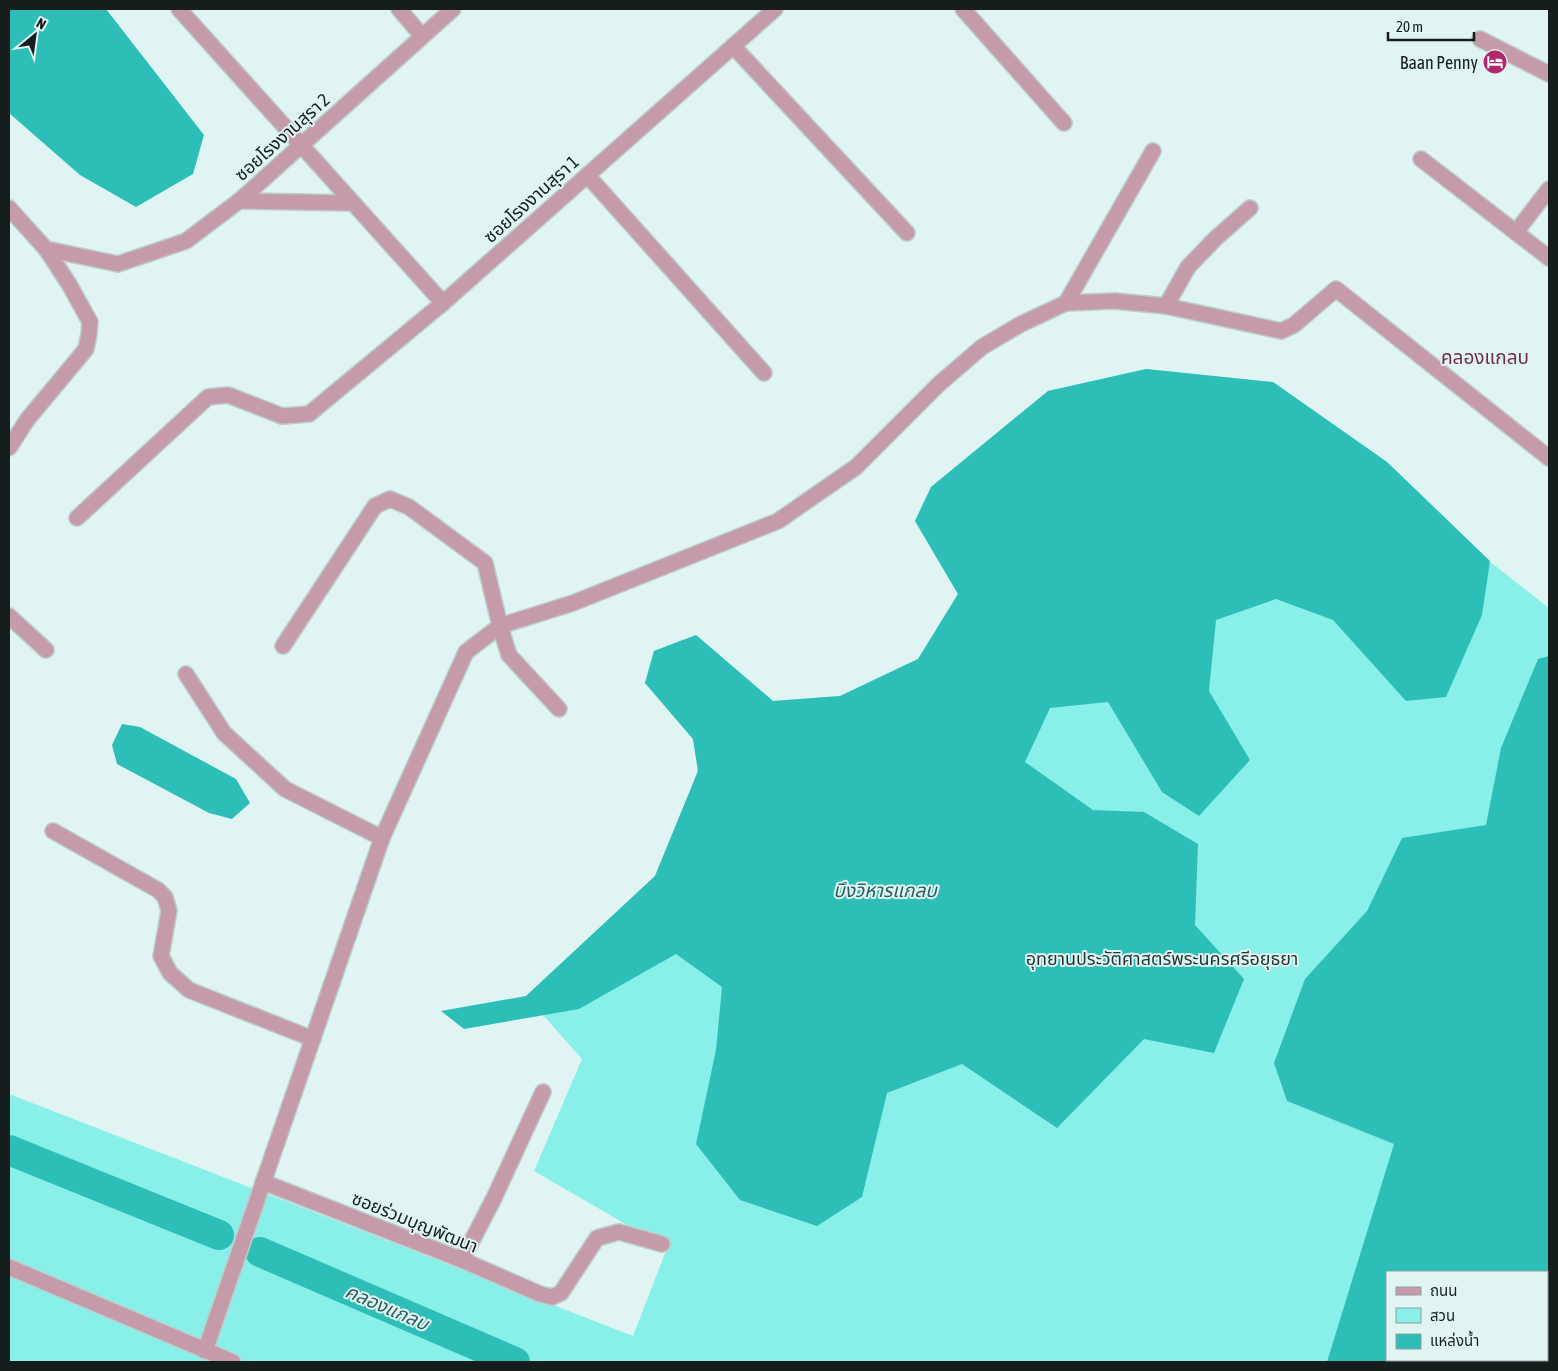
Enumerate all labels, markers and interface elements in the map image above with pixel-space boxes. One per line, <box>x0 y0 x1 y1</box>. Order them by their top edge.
north arrow <box>10 10 60 60</box>
scale bar <box>1388 10 1474 42</box>
text: N <box>34 15 49 33</box>
text: 20 m <box>1396 18 1423 35</box>
hotel icon: Baan Penny <box>1482 49 1508 75</box>
place label: Baan Penny <box>1400 52 1478 73</box>
street label: ซอยโรงงานสุรา 2 <box>230 89 334 186</box>
street label: ซอยโรงงานสุรา 1 <box>479 151 583 248</box>
district label: คลองแกลบ <box>1441 346 1529 368</box>
water label: บึงวิหารแกลบ <box>833 879 938 901</box>
park label: อุทยานประวัติศาสตร์พระนครศรีอยุธยา <box>1026 948 1298 970</box>
street label: ซอยร่วมบุญพัฒนา <box>349 1187 481 1258</box>
legend <box>1386 1271 1548 1361</box>
water label: คลองแกลบ <box>342 1280 433 1335</box>
text: ถนน <box>1430 1282 1457 1299</box>
text: สวน <box>1430 1307 1455 1324</box>
text: แหล่งน้ำ <box>1430 1330 1479 1349</box>

